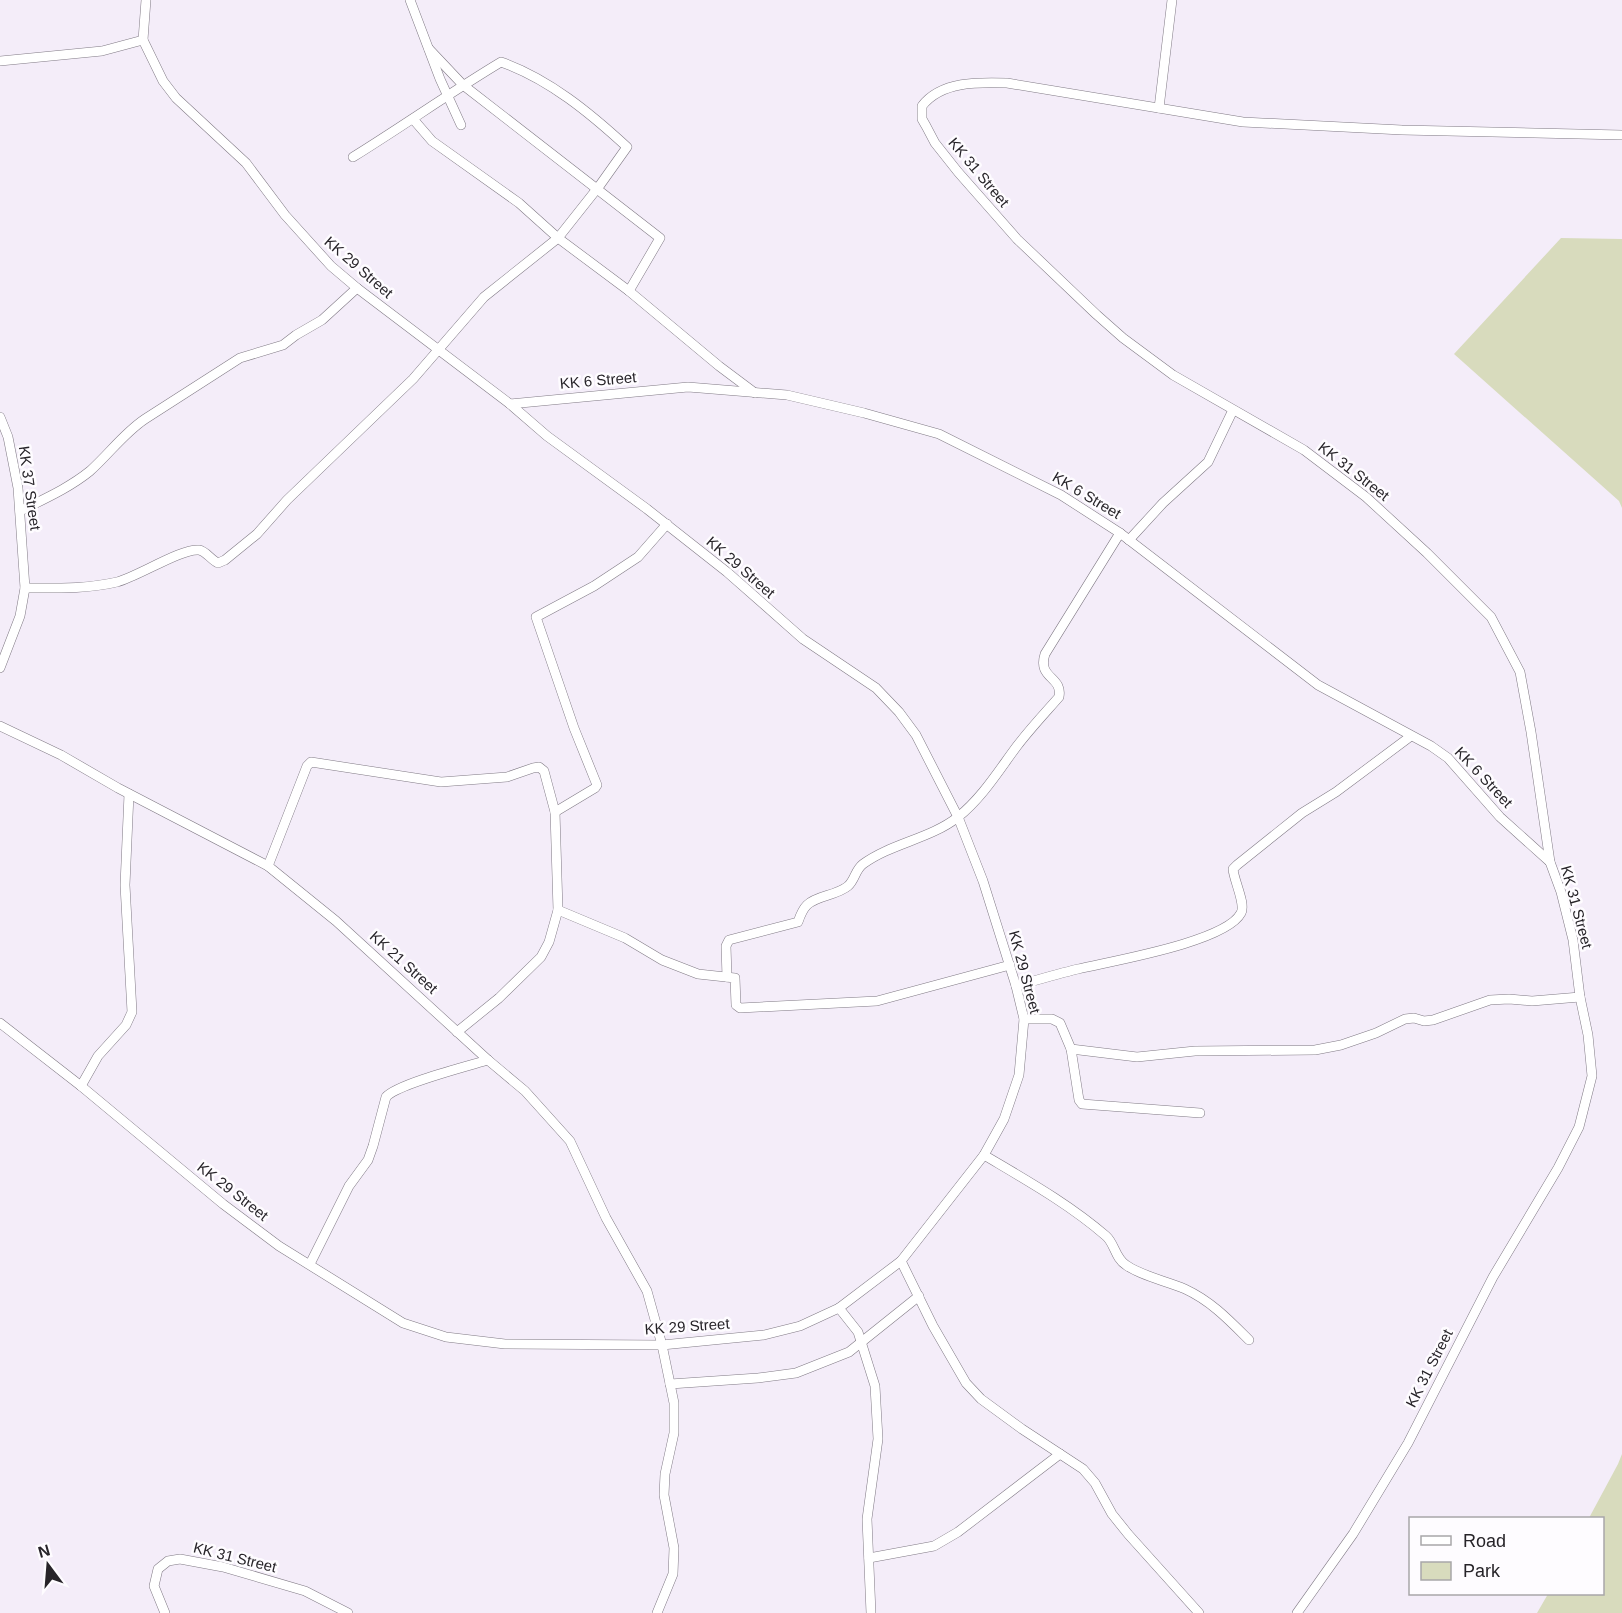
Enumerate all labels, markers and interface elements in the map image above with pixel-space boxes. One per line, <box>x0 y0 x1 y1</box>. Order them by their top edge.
street label: KK 31 Street <box>945 134 1013 211</box>
street label: KK 29 Street <box>321 233 397 302</box>
street label: KK 6 Street <box>559 368 638 392</box>
street label: KK 31 Street <box>1315 438 1393 504</box>
street label: KK 37 Street <box>16 445 44 532</box>
street label: KK 6 Street <box>1050 468 1125 522</box>
street label: KK 29 Street <box>703 533 779 602</box>
street label: KK 6 Street <box>1452 743 1517 811</box>
street label: KK 31 Street <box>1558 864 1596 951</box>
street label: KK 21 Street <box>367 927 442 997</box>
street label: KK 29 Street <box>1006 929 1044 1016</box>
street label: KK 29 Street <box>194 1158 272 1224</box>
street label: KK 29 Street <box>644 1314 731 1337</box>
street label: KK 31 Street <box>1402 1326 1456 1410</box>
legend <box>1409 1517 1604 1595</box>
text: Road <box>1463 1531 1506 1551</box>
north arrow <box>18 1535 78 1595</box>
street label: KK 31 Street <box>192 1538 279 1576</box>
text: N <box>36 1541 52 1561</box>
text: Park <box>1463 1561 1501 1581</box>

